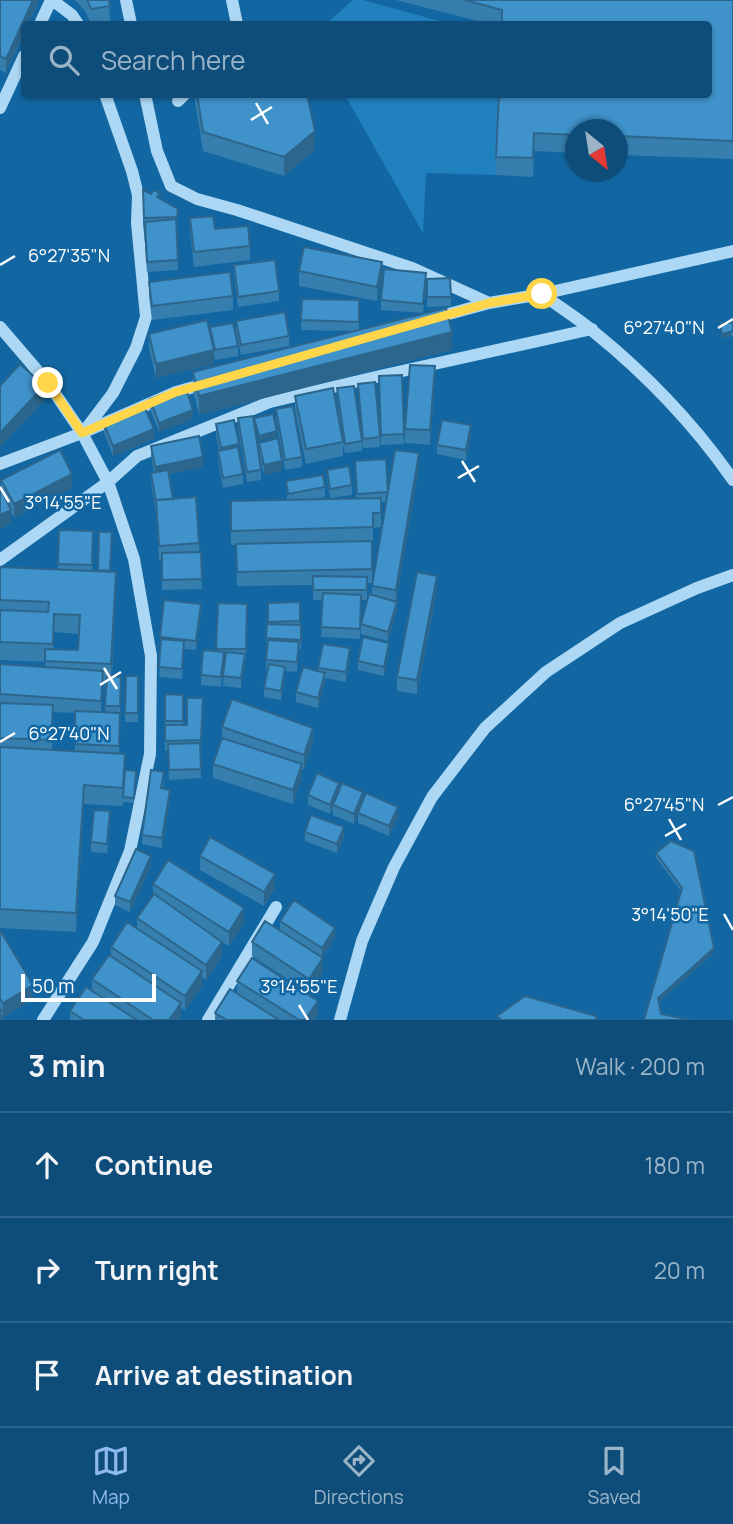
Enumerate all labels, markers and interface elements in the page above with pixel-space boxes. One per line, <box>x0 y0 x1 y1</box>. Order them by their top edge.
search box <box>21 21 712 98</box>
icon: search <box>45 41 83 79</box>
text: Search here <box>101 42 246 78</box>
north arrow <box>565 119 628 182</box>
text: 6°27'35"N <box>28 243 110 267</box>
route start <box>526 278 557 309</box>
text: 6°27'40"N <box>623 315 705 339</box>
route end <box>32 367 63 398</box>
text: 3°14'55"E <box>24 490 102 514</box>
text: 6°27'40"N <box>28 721 110 745</box>
text: 6°27'45"N <box>624 792 704 816</box>
text: 3°14'50"E <box>631 902 709 926</box>
scale bar <box>21 971 156 1003</box>
text: 50 m <box>32 973 74 999</box>
text: 3°14'55"E <box>260 974 338 998</box>
text: 3 min <box>28 1045 106 1086</box>
text: Walk · 200 m <box>575 1050 705 1082</box>
icon: ahead <box>28 1146 66 1184</box>
text: Continue <box>95 1147 213 1183</box>
text: 180 m <box>645 1149 705 1181</box>
icon: right <box>28 1251 66 1289</box>
text: Turn right <box>95 1252 219 1288</box>
text: 20 m <box>654 1254 705 1286</box>
icon: arrive <box>28 1356 66 1394</box>
text: Arrive at destination <box>95 1357 353 1393</box>
tab: Map <box>92 1442 130 1510</box>
tab: Directions <box>314 1442 404 1510</box>
tab: Saved <box>588 1442 641 1510</box>

